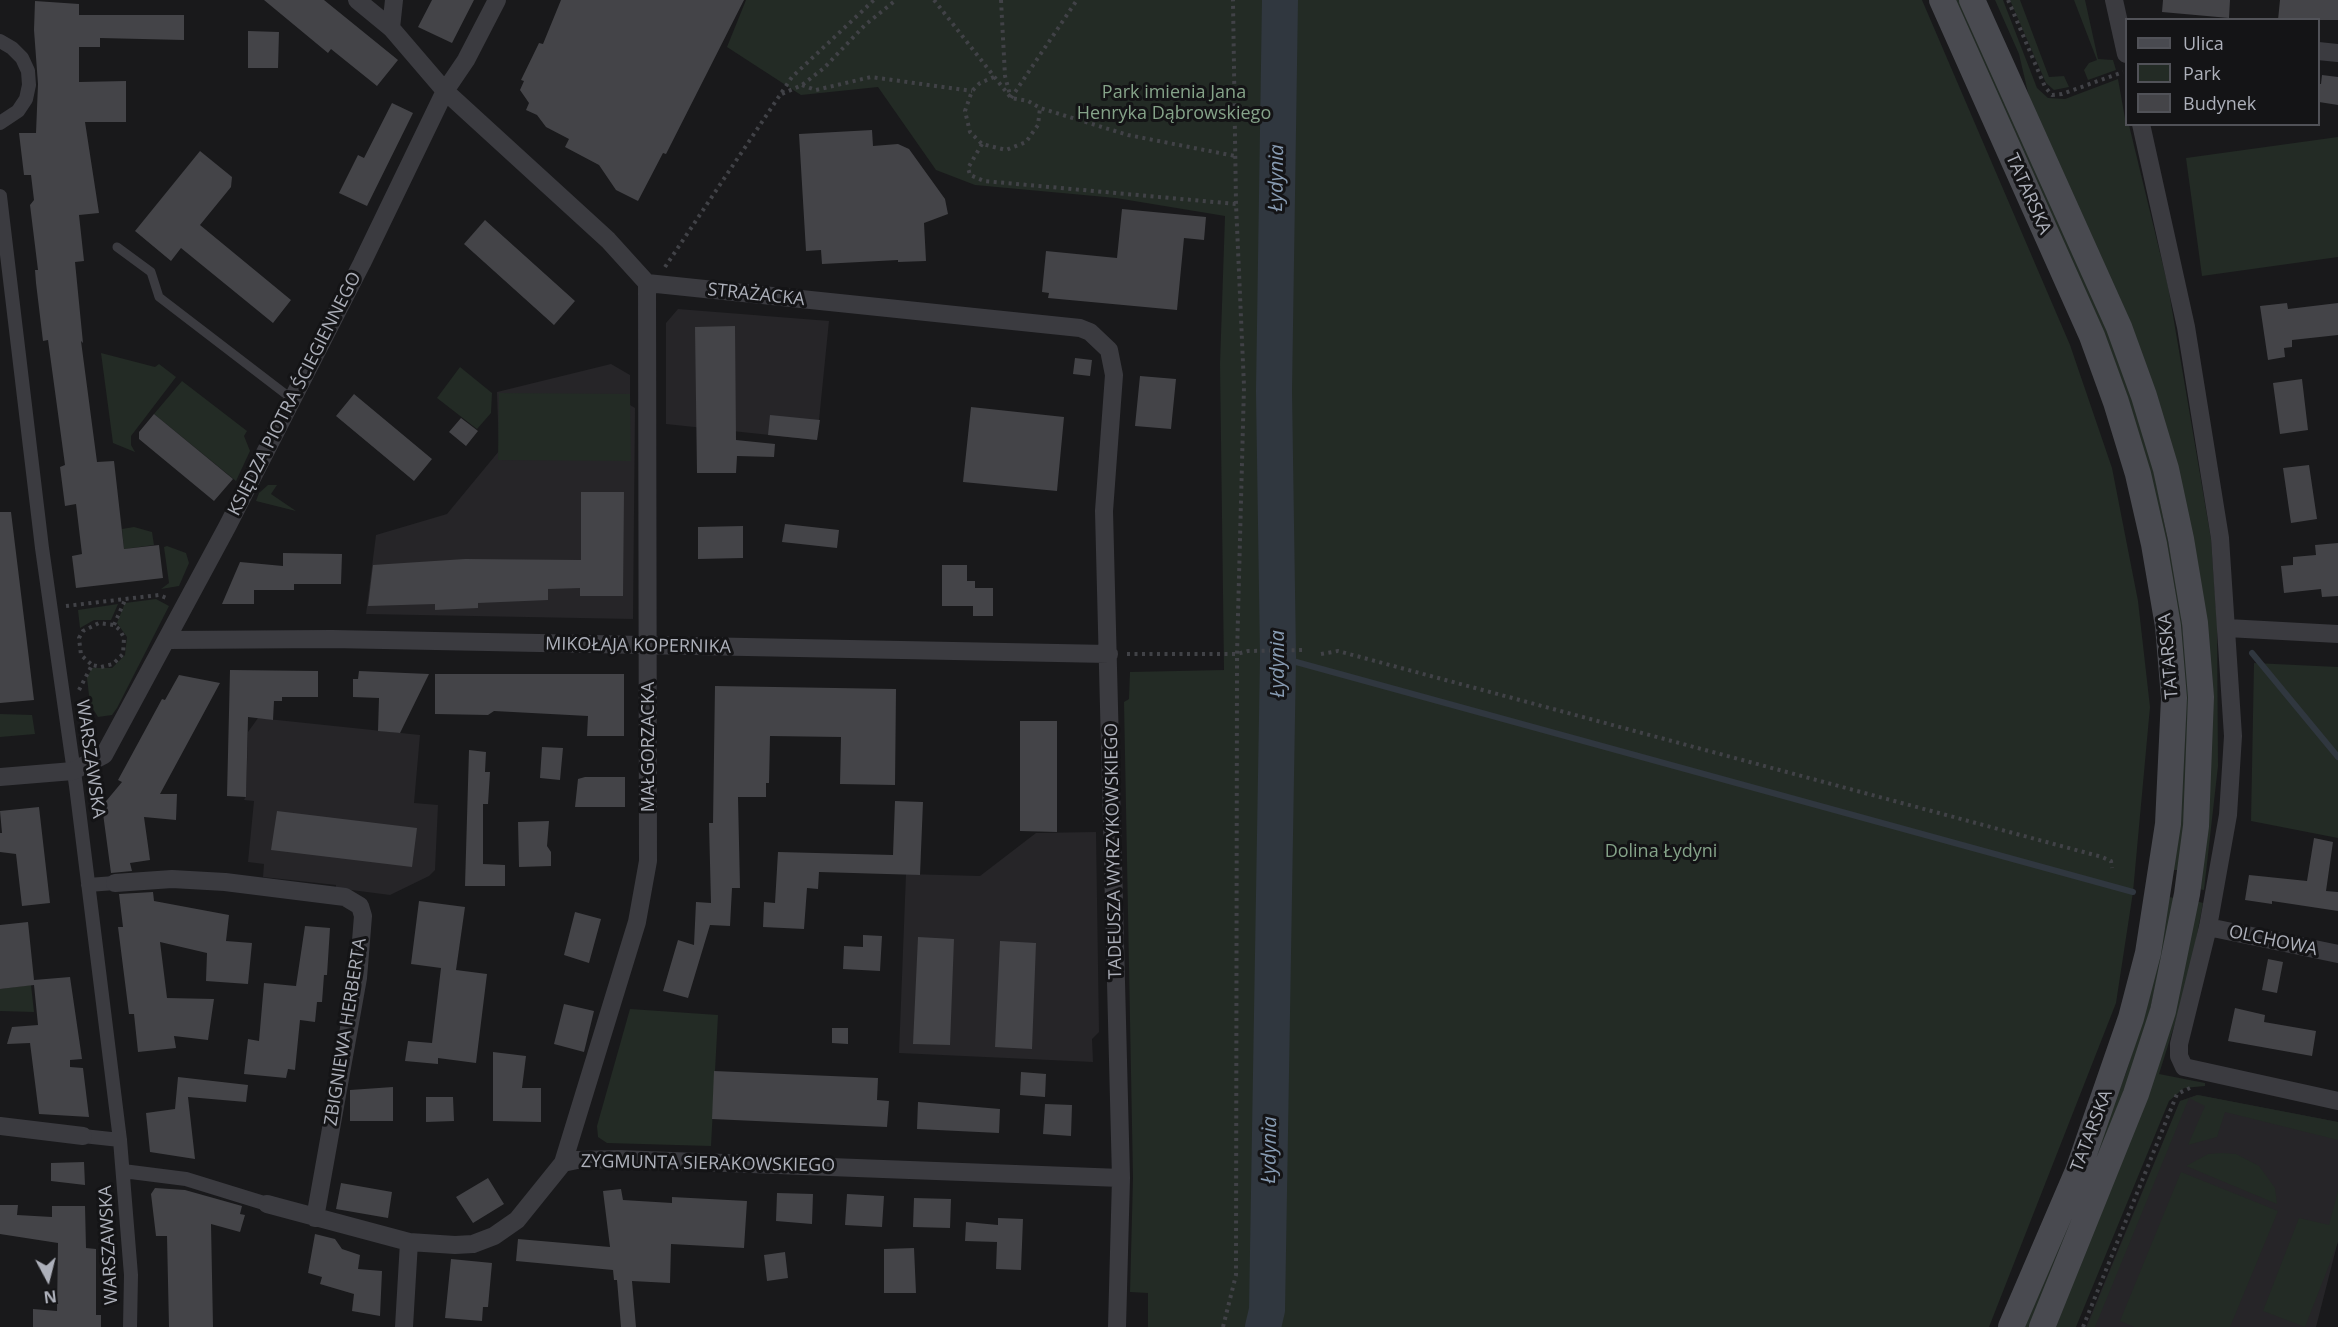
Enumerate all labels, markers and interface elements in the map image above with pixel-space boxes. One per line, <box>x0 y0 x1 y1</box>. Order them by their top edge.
legend <box>2125 18 2320 126</box>
text: Ulica <box>2183 31 2224 55</box>
text: Park <box>2183 61 2221 85</box>
park label: Park imienia Jana Henryka Dąbrowskiego <box>1077 82 1271 124</box>
text: Budynek <box>2183 91 2256 115</box>
water label: Łydynia <box>1264 144 1290 212</box>
street label: TATARSKA <box>2001 150 2055 238</box>
street label: KSIĘDZA PIOTRA ŚCIEGIENNEGO <box>224 268 366 520</box>
street label: STRAŻACKA <box>706 279 806 311</box>
street label: TATARSKA <box>2154 612 2184 700</box>
water label: Łydynia <box>1266 630 1290 698</box>
street label: MIKOŁAJA KOPERNIKA <box>545 634 731 658</box>
street label: MAŁGORZACKA <box>638 682 660 812</box>
street label: WARSZAWSKA <box>71 698 109 820</box>
street label: TADEUSZA WYRZYKOWSKIEGO <box>1101 723 1127 979</box>
park label: Dolina Łydyni <box>1605 841 1717 863</box>
street label: OLCHOWA <box>2227 921 2319 961</box>
street label: ZBIGNIEWA HERBERTA <box>320 937 372 1127</box>
street label: TATARSKA <box>2067 1087 2117 1175</box>
water label: Łydynia <box>1257 1116 1283 1184</box>
street label: ZYGMUNTA SIERAKOWSKIEGO <box>581 1151 835 1177</box>
street label: WARSZAWSKA <box>95 1185 123 1305</box>
north arrow <box>18 1249 78 1309</box>
text: N <box>42 1285 58 1309</box>

